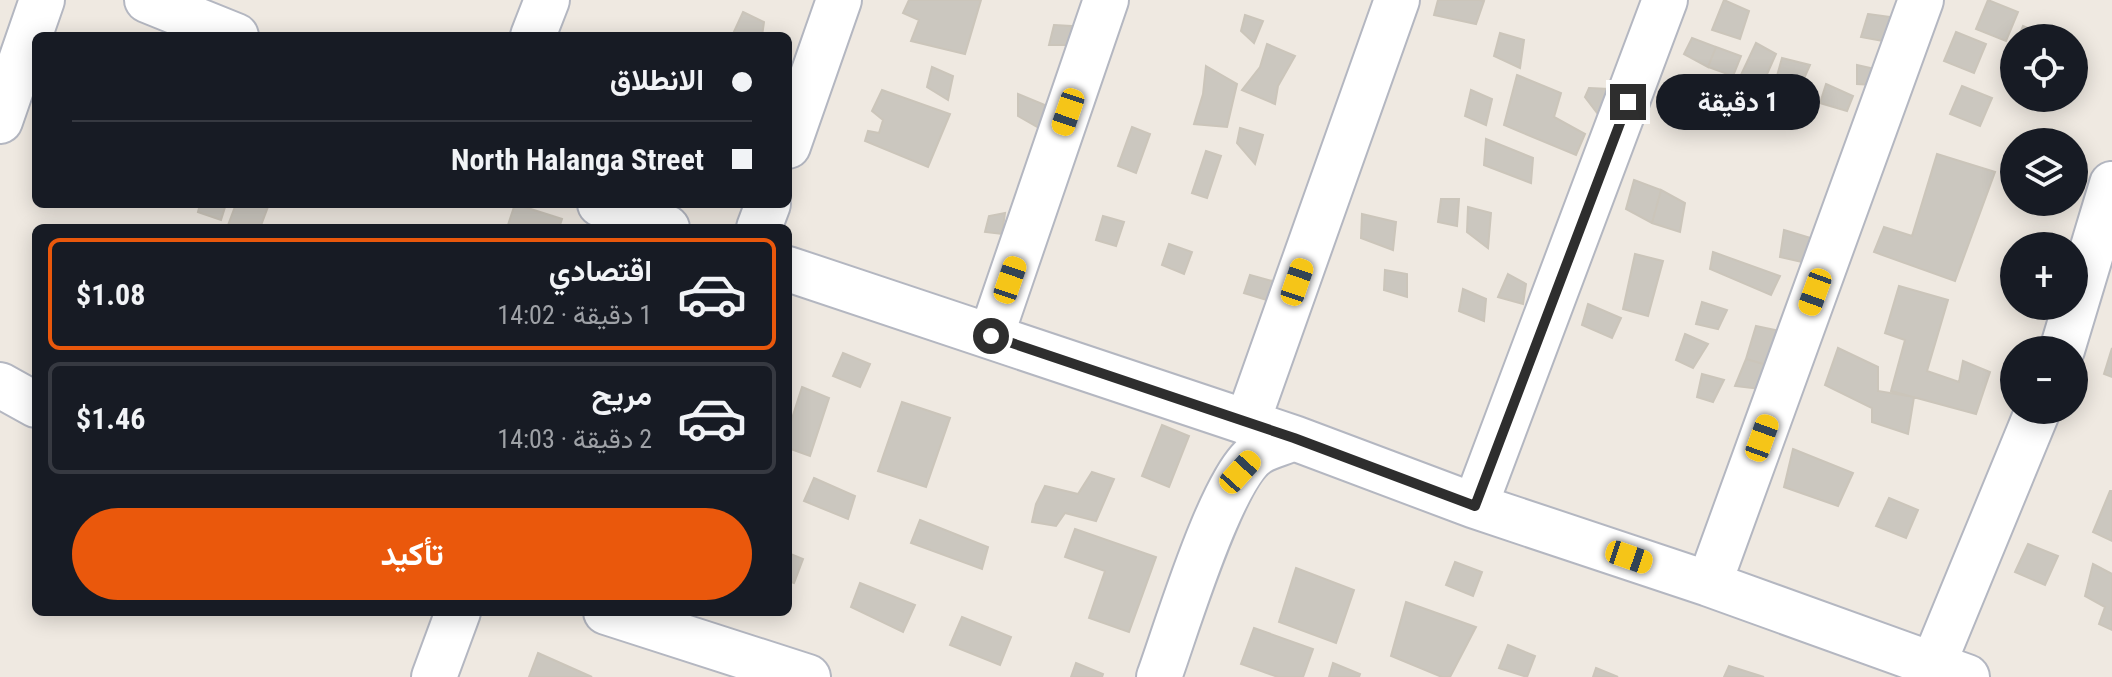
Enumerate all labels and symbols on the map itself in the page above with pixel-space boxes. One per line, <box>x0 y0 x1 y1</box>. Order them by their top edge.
callout: 1 دقيقة <box>1656 74 1820 130</box>
route end <box>1610 84 1646 120</box>
car <box>1049 85 1087 139</box>
car <box>991 253 1029 307</box>
car <box>1278 255 1316 309</box>
car <box>1796 265 1834 319</box>
route start <box>973 318 1009 354</box>
car <box>1743 411 1781 465</box>
car <box>1215 446 1265 498</box>
car <box>1602 538 1656 576</box>

